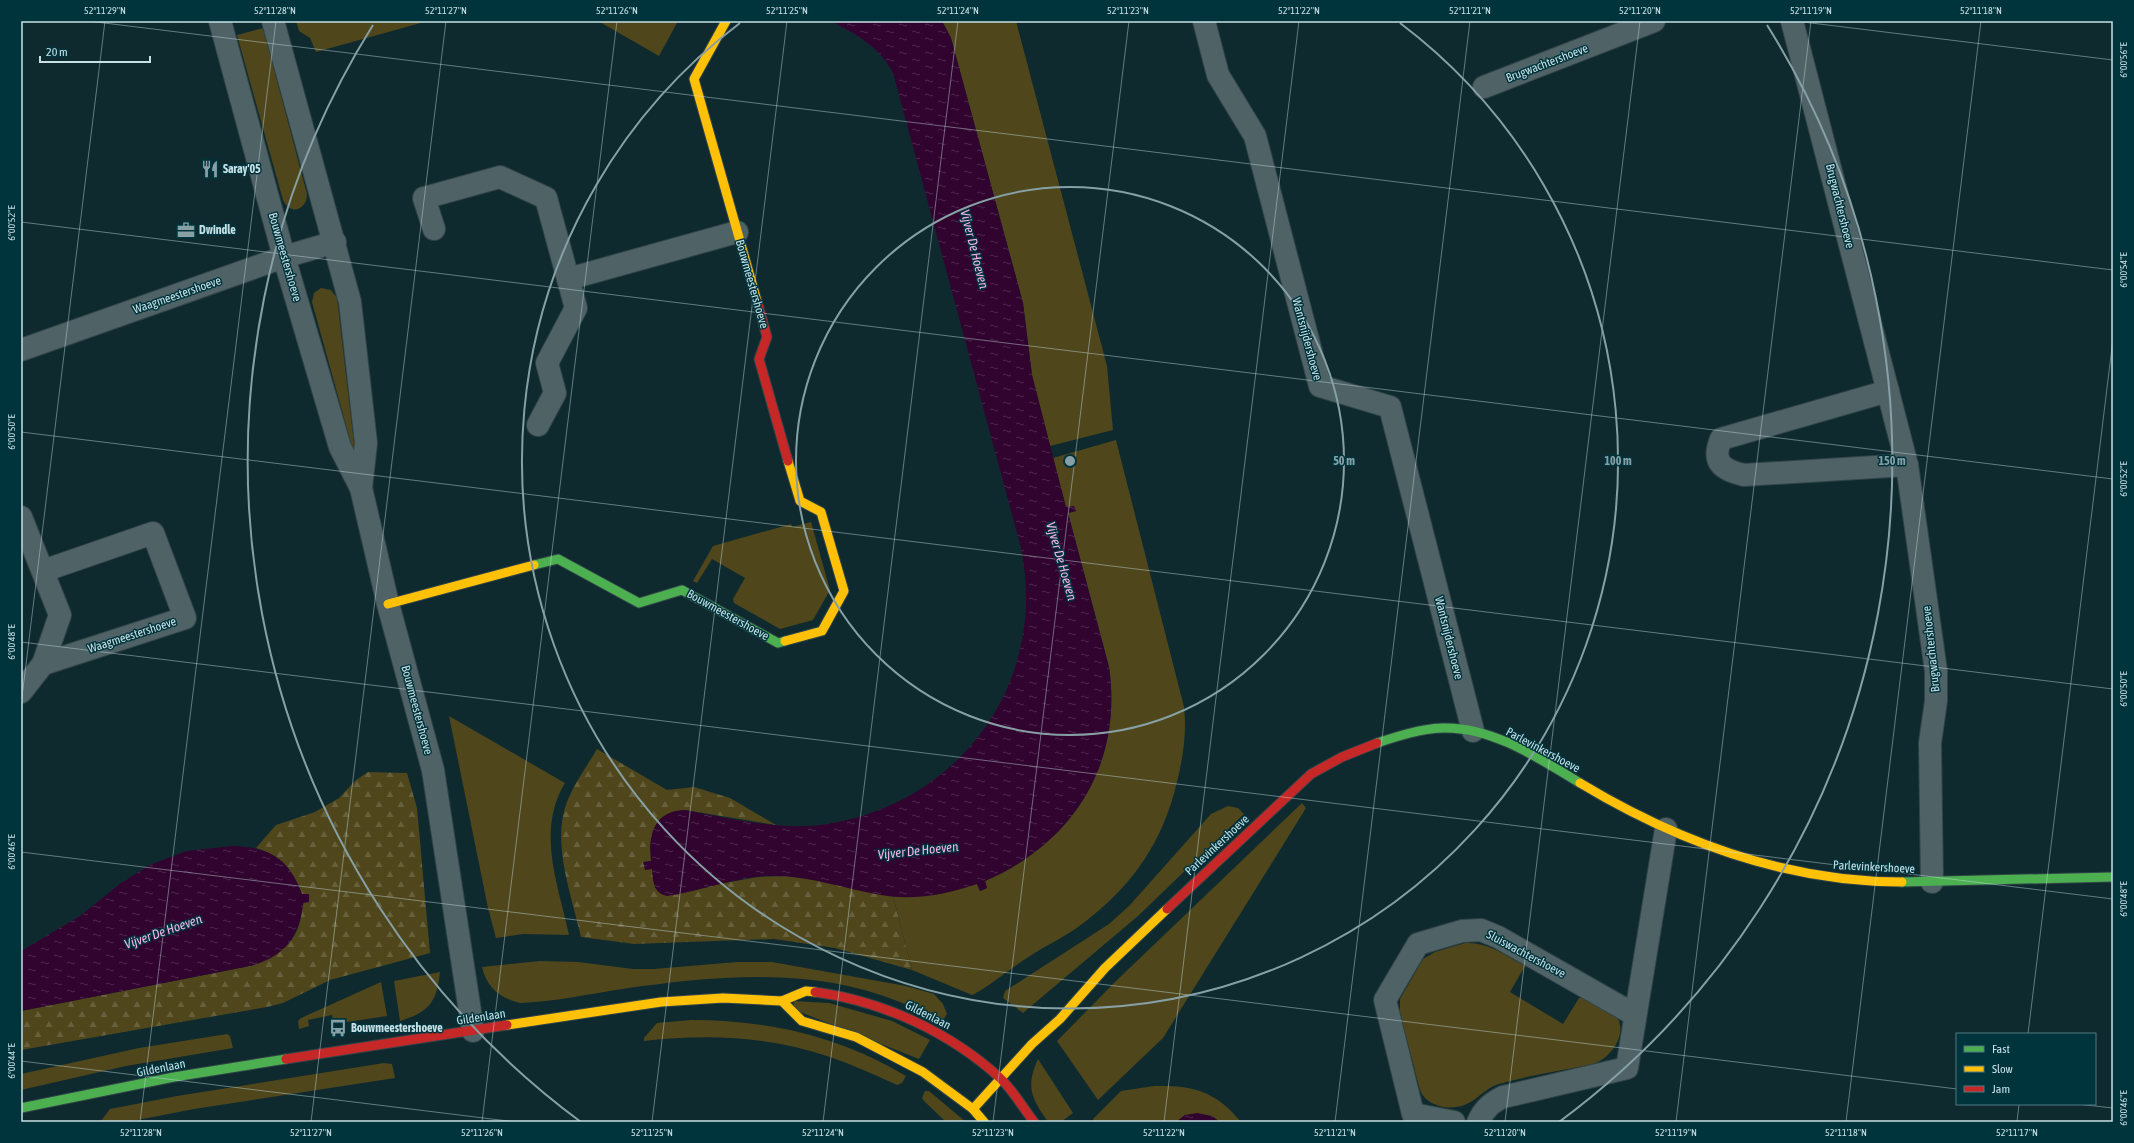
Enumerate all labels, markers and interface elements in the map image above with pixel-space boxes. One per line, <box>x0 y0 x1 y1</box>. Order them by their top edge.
text: 52°11'29"N <box>84 5 126 16</box>
text: 52°11'28"N <box>254 5 296 16</box>
text: 52°11'27"N <box>425 5 467 16</box>
text: 52°11'26"N <box>596 5 638 16</box>
text: 52°11'25"N <box>766 5 808 16</box>
text: 52°11'24"N <box>937 5 979 16</box>
text: 52°11'23"N <box>1107 5 1149 16</box>
text: 52°11'22"N <box>1278 5 1320 16</box>
text: 52°11'21"N <box>1449 5 1491 16</box>
text: 52°11'20"N <box>1619 5 1661 16</box>
text: 52°11'19"N <box>1790 5 1832 16</box>
text: 52°11'18"N <box>1960 5 2002 16</box>
scale bar <box>40 38 150 64</box>
street label: Brugwachtershoeve <box>1504 41 1590 85</box>
text: 6°00'56"E <box>2118 42 2129 78</box>
text: 20 m <box>46 45 68 59</box>
restaurant icon: Saray'05 <box>200 159 220 179</box>
place label: Saray'05 <box>223 162 261 176</box>
street label: Brugwachtershoeve <box>1823 162 1857 250</box>
text: 6°00'52"E <box>6 205 17 241</box>
water label: Vijver De Hoeven <box>957 208 992 291</box>
street label: Bouwmeestershoeve <box>266 211 304 303</box>
office icon: Dwindle <box>176 220 196 240</box>
place label: Dwindle <box>199 223 236 237</box>
street label: Bouwmeestershoeve <box>733 238 771 330</box>
text: 6°00'54"E <box>2118 252 2129 288</box>
street label: Waagmeestershoeve <box>131 273 223 317</box>
street label: Wantsnijdershoeve <box>1289 296 1325 382</box>
text: 6°00'50"E <box>6 414 17 450</box>
centre of rings <box>1063 454 1077 468</box>
text: 50 m <box>1333 454 1355 468</box>
text: 100 m <box>1604 454 1632 468</box>
text: 150 m <box>1878 454 1906 468</box>
text: 6°00'52"E <box>2118 461 2129 497</box>
water label: Vijver De Hoeven <box>1043 520 1080 603</box>
street label: Bouwmeestershoeve <box>685 587 771 643</box>
street label: Wantsnijdershoeve <box>1432 595 1466 681</box>
street label: Brugwachtershoeve <box>1920 605 1942 693</box>
street label: Waagmeestershoeve <box>86 614 178 656</box>
text: 6°00'48"E <box>6 624 17 660</box>
street label: Bouwmeestershoeve <box>398 664 436 756</box>
text: 6°00'50"E <box>2118 671 2129 707</box>
street label: Parlevinkershoeve <box>1504 725 1582 775</box>
street label: Parlevinkershoeve <box>1182 812 1252 878</box>
text: 6°00'46"E <box>6 834 17 870</box>
water label: Vijver De Hoeven <box>877 839 960 862</box>
street label: Parlevinkershoeve <box>1833 858 1915 876</box>
text: 6°00'48"E <box>2118 881 2129 917</box>
water label: Vijver De Hoeven <box>122 911 205 952</box>
street label: Sluiswachtershoeve <box>1484 927 1568 981</box>
street label: Gildenlaan <box>903 998 953 1032</box>
street label: Gildenlaan <box>456 1006 506 1028</box>
bus stop icon: Bouwmeestershoeve <box>328 1018 348 1038</box>
place label: Bouwmeestershoeve <box>351 1021 443 1035</box>
legend <box>1956 1033 2096 1105</box>
text: Fast <box>1992 1042 2010 1056</box>
text: 6°00'44"E <box>6 1043 17 1079</box>
street label: Gildenlaan <box>135 1056 187 1080</box>
text: Slow <box>1992 1062 2013 1076</box>
text: Jam <box>1992 1082 2010 1096</box>
text: 6°00'46"E <box>2118 1090 2129 1126</box>
text: 52°11'28"N <box>120 1127 162 1138</box>
text: 52°11'27"N <box>290 1127 332 1138</box>
text: 52°11'26"N <box>461 1127 503 1138</box>
text: 52°11'25"N <box>631 1127 673 1138</box>
text: 52°11'24"N <box>802 1127 844 1138</box>
text: 52°11'23"N <box>972 1127 1014 1138</box>
text: 52°11'22"N <box>1143 1127 1185 1138</box>
text: 52°11'21"N <box>1314 1127 1356 1138</box>
text: 52°11'20"N <box>1484 1127 1526 1138</box>
text: 52°11'19"N <box>1655 1127 1697 1138</box>
text: 52°11'18"N <box>1825 1127 1867 1138</box>
text: 52°11'17"N <box>1996 1127 2038 1138</box>

